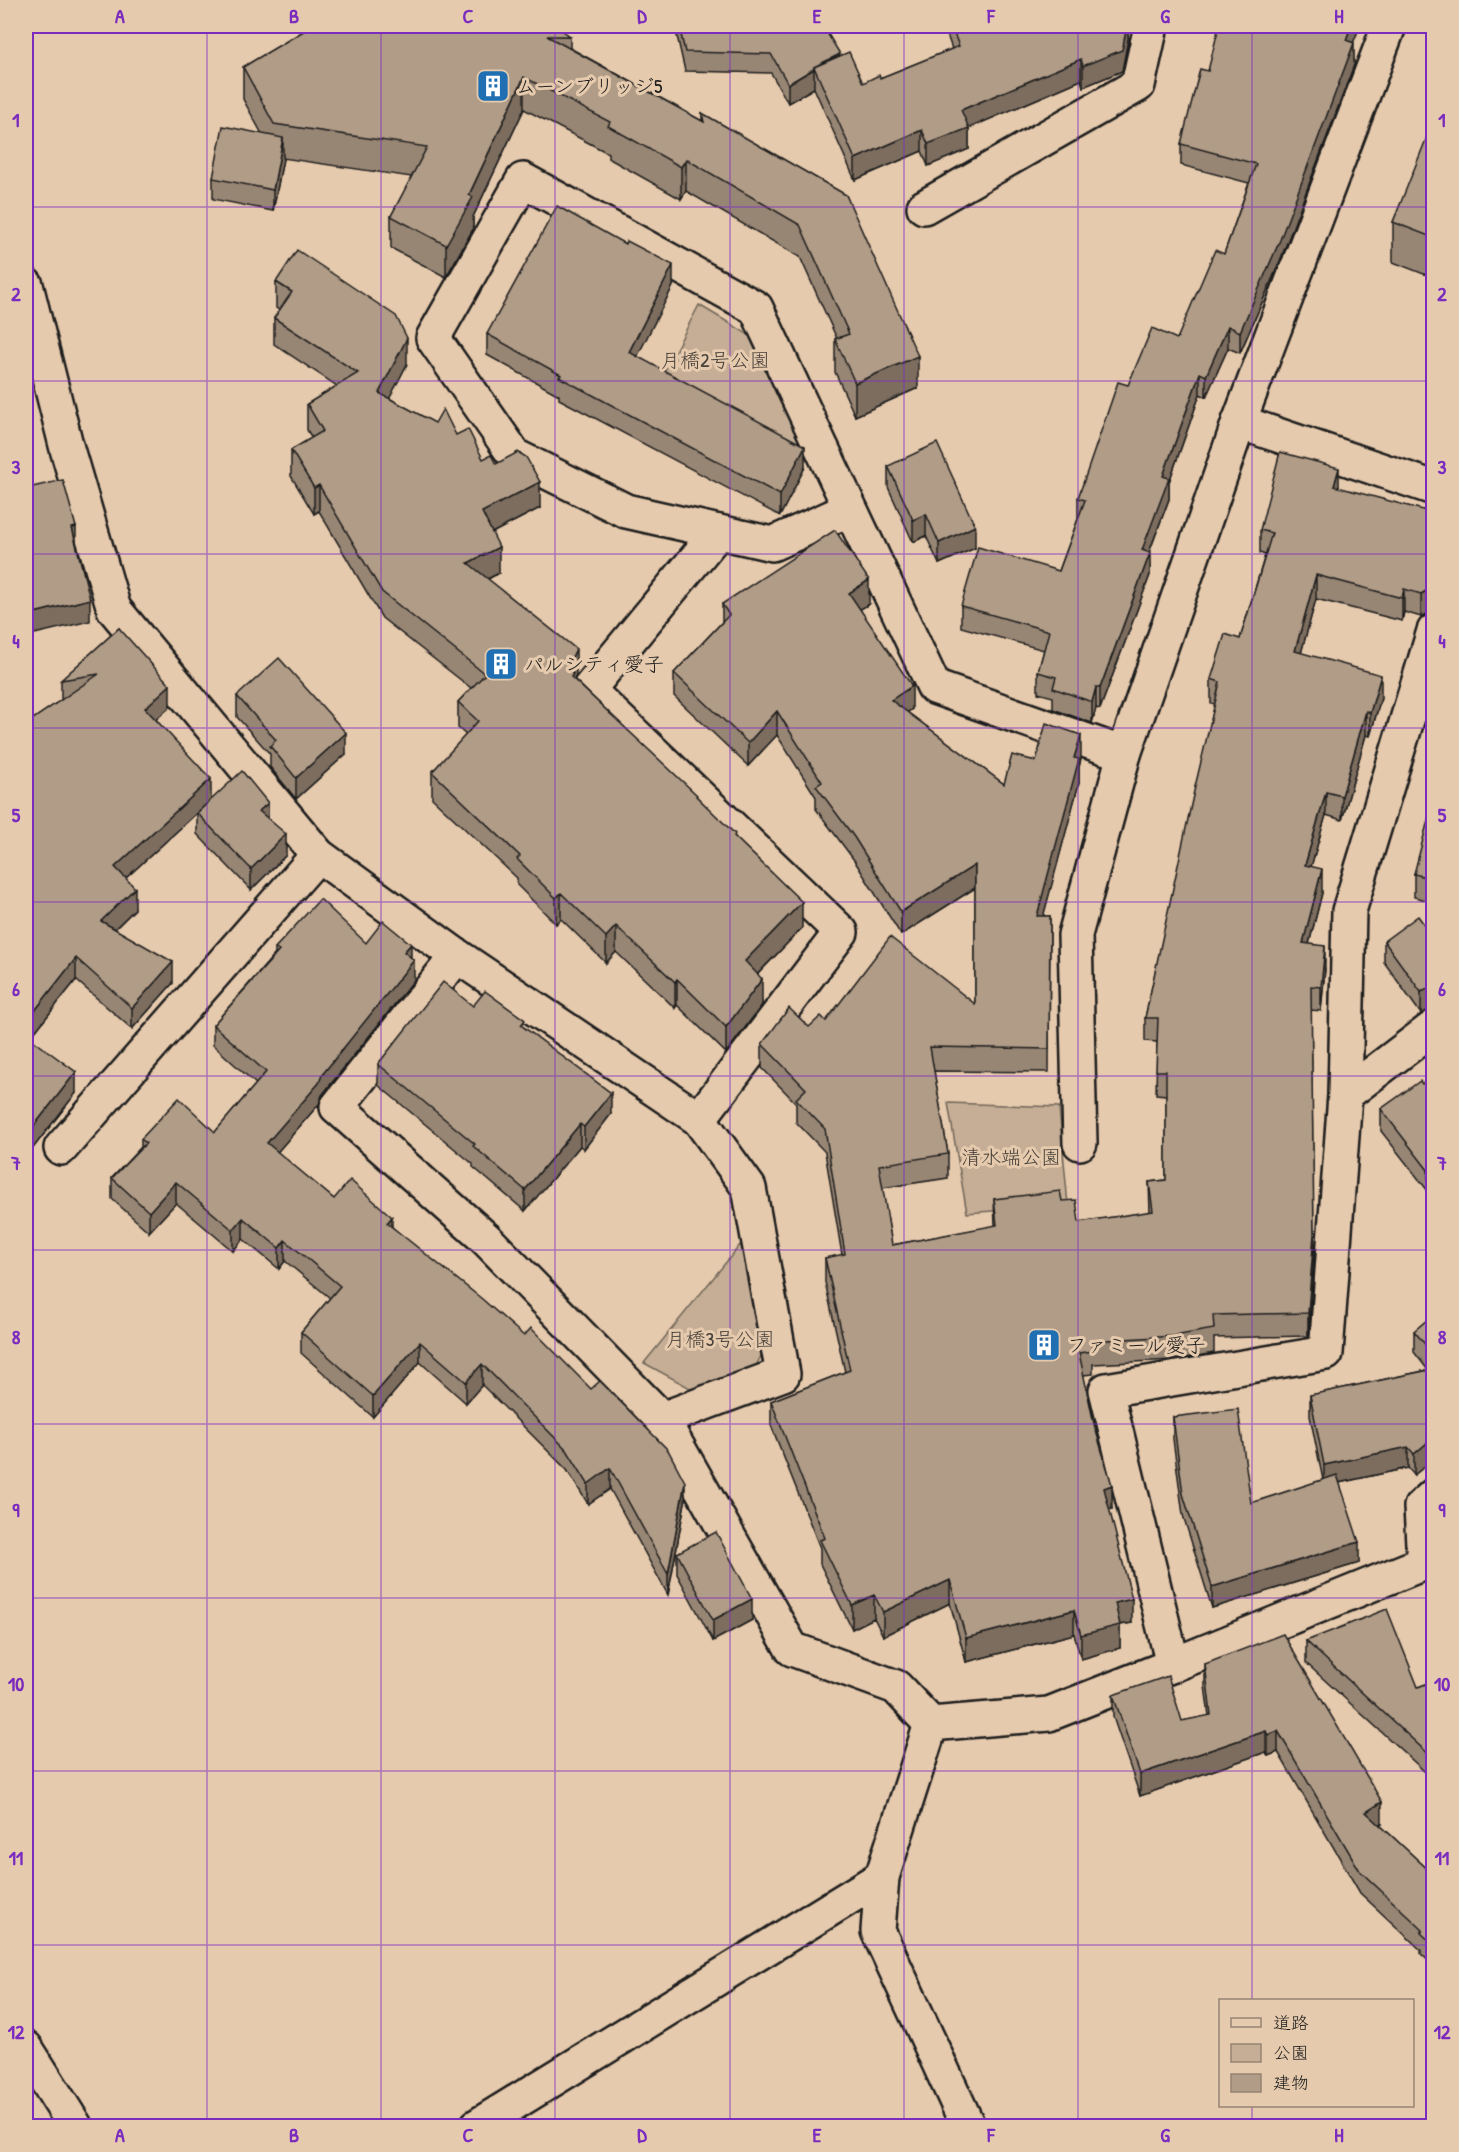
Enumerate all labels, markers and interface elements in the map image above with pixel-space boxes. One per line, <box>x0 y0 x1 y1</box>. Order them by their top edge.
text: A <box>115 2 125 29</box>
text: B <box>289 2 299 29</box>
text: C <box>463 2 474 29</box>
text: D <box>637 2 647 29</box>
text: E <box>813 2 822 29</box>
text: F <box>986 2 996 29</box>
text: G <box>1160 2 1170 29</box>
text: H <box>1334 2 1344 29</box>
building icon: ムーンブリッジ5 <box>475 68 511 104</box>
place label: ムーンブリッジ5 <box>516 72 663 99</box>
text: 1 <box>12 106 20 133</box>
text: 1 <box>1438 106 1446 133</box>
text: 2 <box>11 280 21 307</box>
text: 2 <box>1437 280 1447 307</box>
park label: 月橋2号公園 <box>660 346 770 373</box>
text: 3 <box>12 453 21 480</box>
text: 3 <box>1438 453 1447 480</box>
text: 4 <box>12 627 20 654</box>
text: 4 <box>1438 627 1446 654</box>
building icon: パルシティ愛子 <box>483 646 519 682</box>
place label: パルシティ愛子 <box>524 650 664 677</box>
text: 5 <box>12 801 21 828</box>
text: 5 <box>1438 801 1447 828</box>
text: 6 <box>12 975 20 1002</box>
text: 6 <box>1438 975 1446 1002</box>
park label: 清水端公園 <box>961 1143 1061 1170</box>
text: 7 <box>10 1149 21 1176</box>
text: 7 <box>1436 1149 1447 1176</box>
text: 8 <box>12 1323 21 1350</box>
text: 8 <box>1438 1323 1447 1350</box>
park label: 月橋3号公園 <box>666 1325 774 1352</box>
building icon: ファミール愛子 <box>1026 1327 1062 1363</box>
place label: ファミール愛子 <box>1067 1331 1205 1358</box>
text: 9 <box>12 1496 20 1523</box>
text: 9 <box>1438 1496 1446 1523</box>
text: 10 <box>8 1670 24 1697</box>
text: 10 <box>1434 1670 1450 1697</box>
text: 11 <box>9 1844 23 1871</box>
text: 11 <box>1435 1844 1449 1871</box>
legend <box>1219 1999 1414 2107</box>
text: 道路 <box>1273 2010 1309 2035</box>
text: 12 <box>8 2018 25 2045</box>
text: 12 <box>1434 2018 1451 2045</box>
text: 公園 <box>1273 2040 1309 2065</box>
text: 建物 <box>1273 2070 1309 2095</box>
text: A <box>115 2121 125 2148</box>
text: B <box>289 2121 299 2148</box>
text: C <box>463 2121 474 2148</box>
text: D <box>637 2121 647 2148</box>
text: E <box>813 2121 822 2148</box>
text: F <box>986 2121 996 2148</box>
text: G <box>1160 2121 1170 2148</box>
text: H <box>1334 2121 1344 2148</box>

